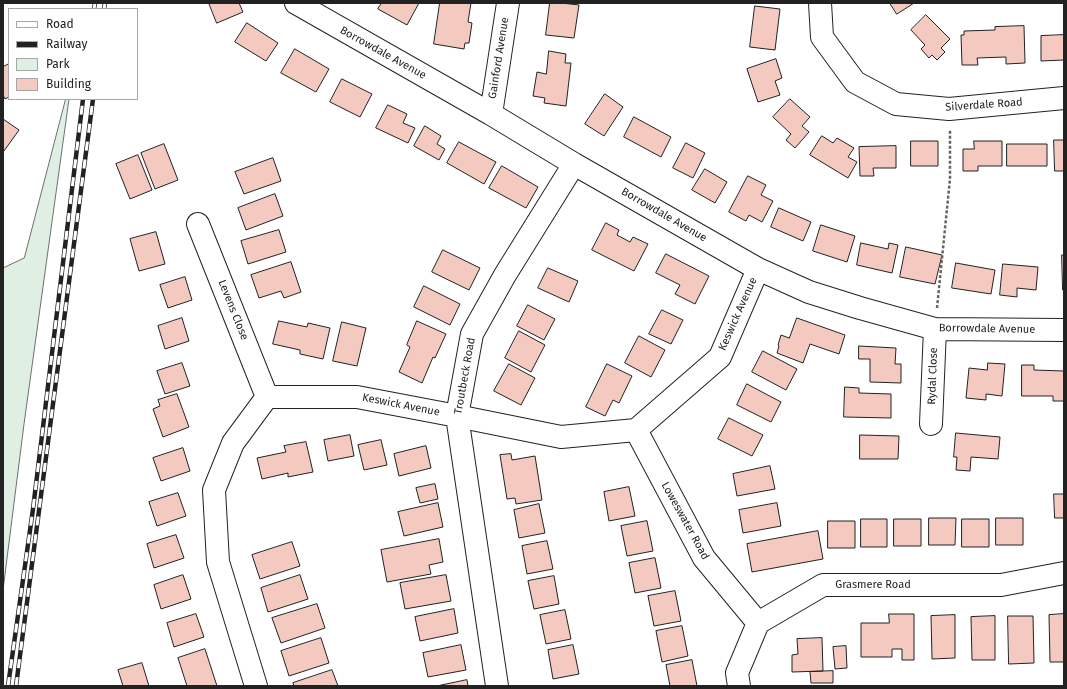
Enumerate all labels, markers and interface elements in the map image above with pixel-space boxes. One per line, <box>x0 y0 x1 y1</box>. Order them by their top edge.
legend <box>8 8 138 100</box>
street label: Gainford Avenue <box>486 16 512 100</box>
text: Road <box>46 17 74 31</box>
street label: Borrowdale Avenue <box>338 24 428 82</box>
text: Railway <box>46 37 87 51</box>
text: Park <box>46 57 70 71</box>
text: Building <box>46 77 91 91</box>
street label: Silverdale Road <box>945 96 1023 114</box>
street label: Borrowdale Avenue <box>619 185 709 245</box>
street label: Keswick Avenue <box>716 275 760 353</box>
street label: Levens Close <box>215 278 251 342</box>
street label: Borrowdale Avenue <box>939 322 1035 336</box>
street label: Troutbeck Road <box>452 337 478 415</box>
street label: Rydal Close <box>925 347 941 405</box>
street label: Keswick Avenue <box>361 391 441 419</box>
street label: Loweswater Road <box>658 480 712 562</box>
street label: Grasmere Road <box>835 578 911 592</box>

